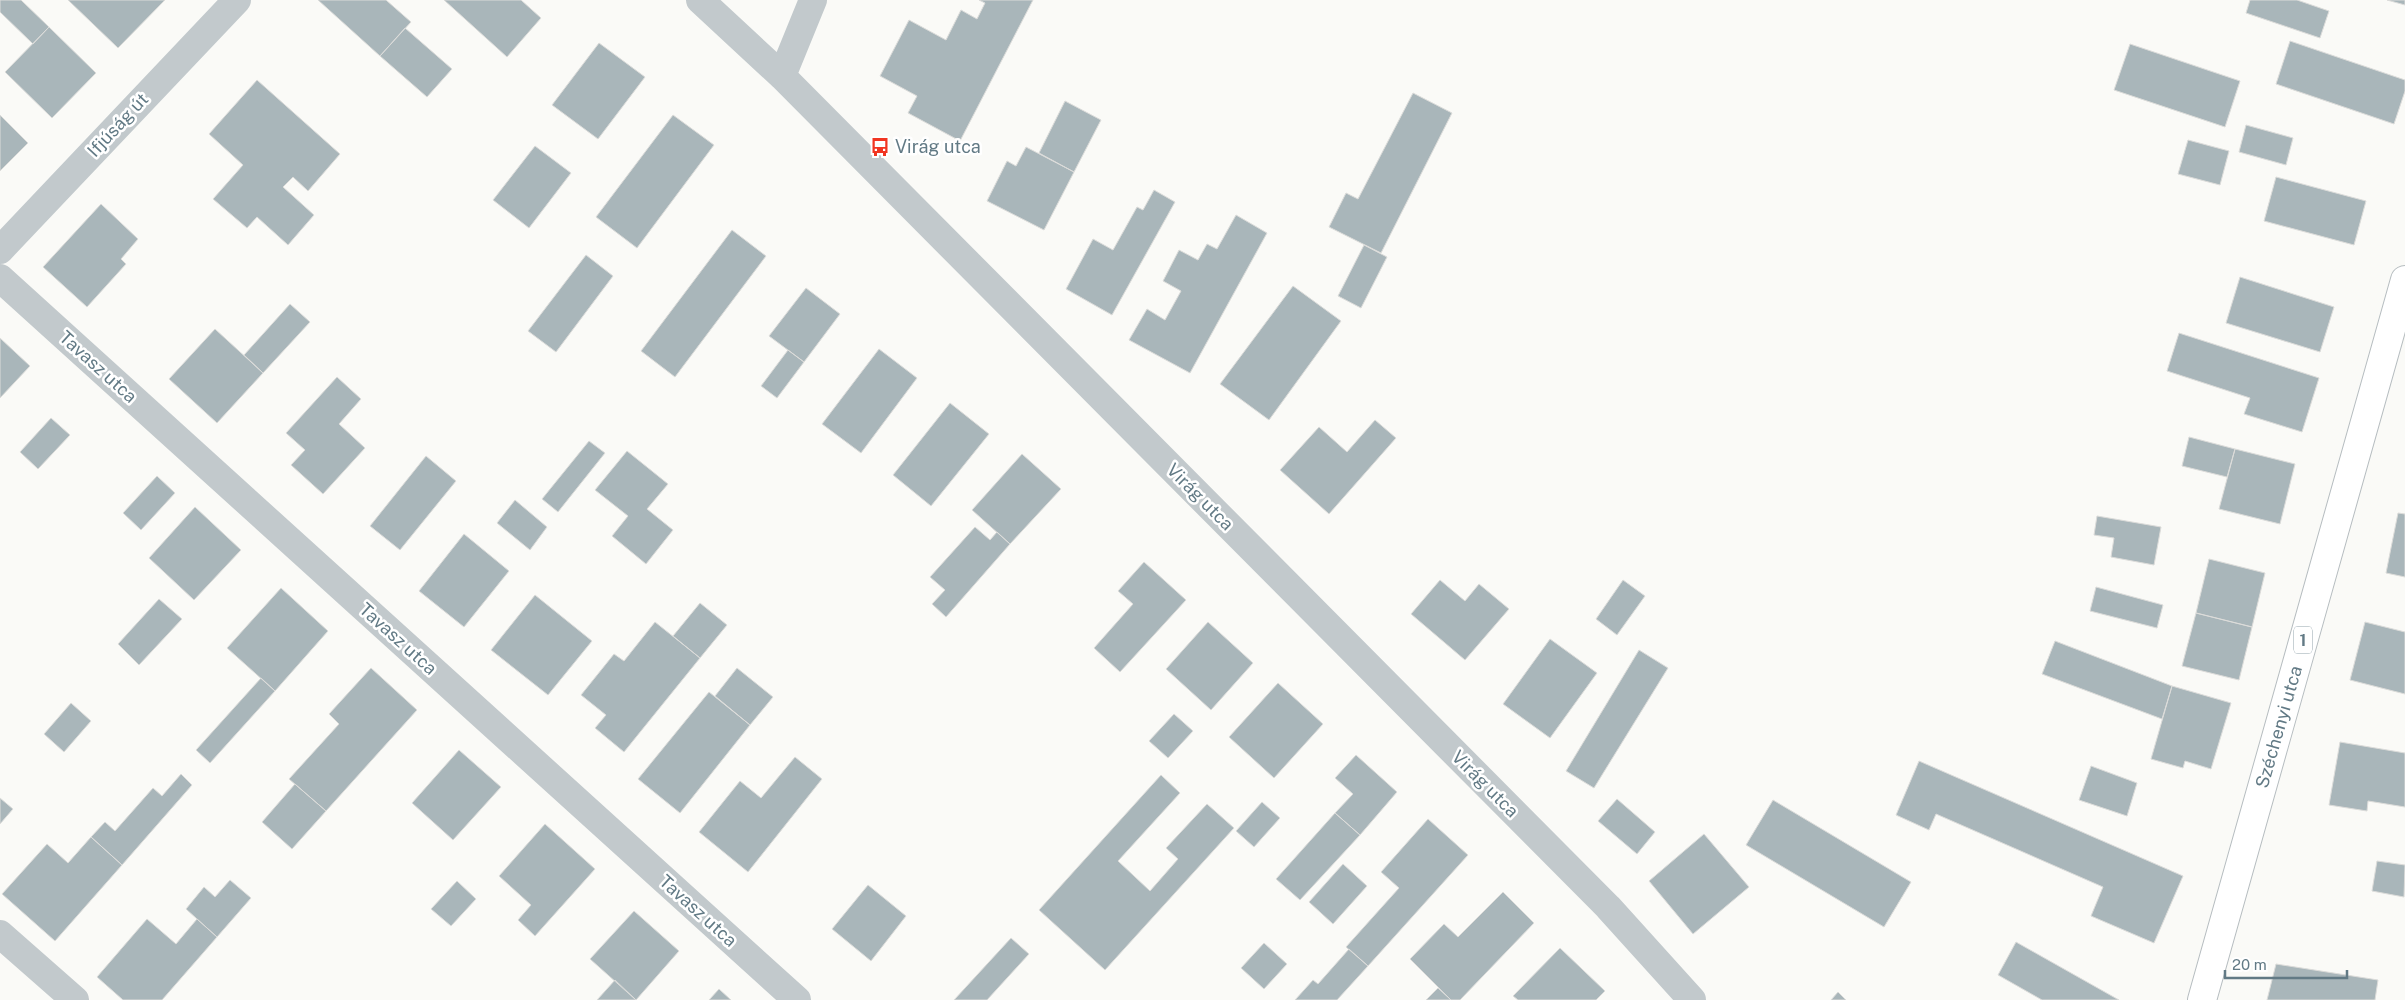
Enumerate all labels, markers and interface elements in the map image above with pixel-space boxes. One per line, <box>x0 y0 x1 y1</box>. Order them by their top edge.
street label: Ifjúság út <box>83 88 152 161</box>
bus stop icon: Virág utca <box>869 136 891 158</box>
place label: Virág utca <box>895 136 981 157</box>
street label: Tavasz utca <box>55 326 141 407</box>
street label: Virág utca <box>1163 459 1238 534</box>
street label: Tavasz utca <box>355 598 441 679</box>
road number: 1 <box>2294 626 2312 654</box>
street label: Széchenyi utca <box>2251 663 2306 790</box>
street label: Virág utca <box>1448 746 1523 821</box>
street label: Tavasz utca <box>655 870 741 951</box>
scale bar <box>2225 948 2348 980</box>
text: 20 m <box>2232 956 2267 973</box>

